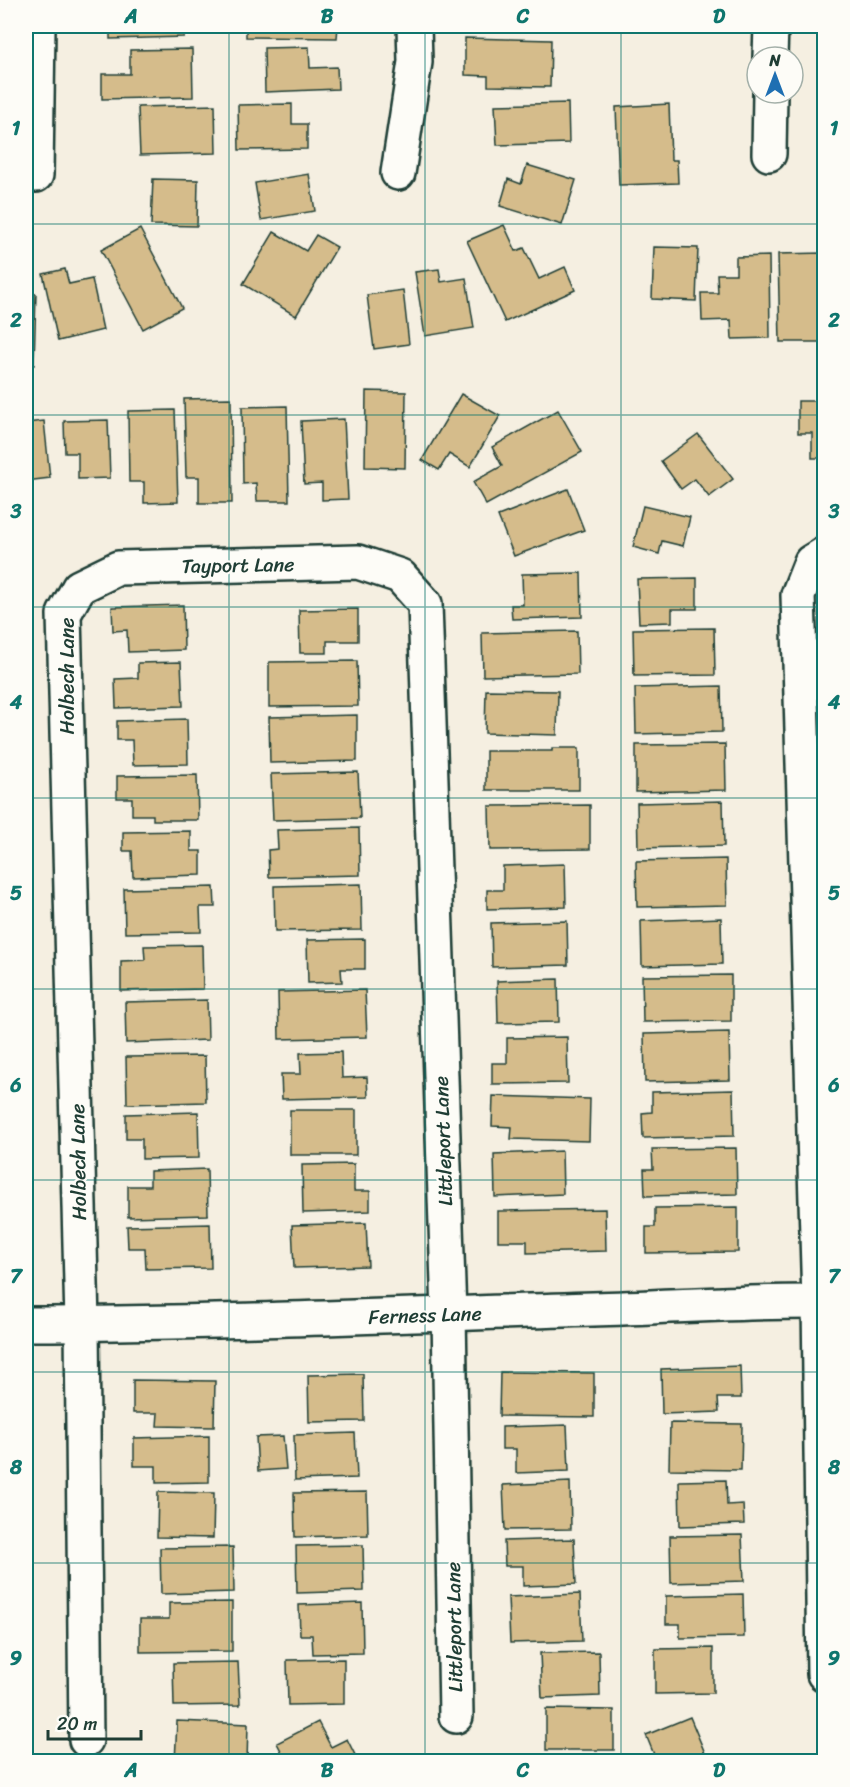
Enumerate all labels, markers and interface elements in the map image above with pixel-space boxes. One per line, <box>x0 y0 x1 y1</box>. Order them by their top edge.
text: A <box>123 0 138 34</box>
text: B <box>321 0 334 34</box>
text: C <box>516 0 530 34</box>
text: D <box>713 0 726 34</box>
north arrow <box>745 45 805 105</box>
text: N <box>768 46 781 75</box>
text: 1 <box>12 111 21 146</box>
text: 1 <box>830 111 839 146</box>
text: 2 <box>9 303 22 338</box>
text: 2 <box>827 303 840 338</box>
text: 3 <box>10 494 22 529</box>
text: 3 <box>828 494 840 529</box>
street label: Tayport Lane <box>181 547 295 584</box>
street label: Holbech Lane <box>50 618 85 734</box>
text: 4 <box>9 685 23 720</box>
text: 4 <box>827 685 841 720</box>
text: 5 <box>10 876 22 911</box>
text: 5 <box>828 876 840 911</box>
text: 6 <box>9 1068 22 1103</box>
text: 6 <box>827 1068 840 1103</box>
street label: Littleport Lane <box>424 1075 463 1207</box>
street label: Holbech Lane <box>60 1103 97 1221</box>
text: 7 <box>10 1259 23 1294</box>
text: 7 <box>828 1259 841 1294</box>
street label: Ferness Lane <box>368 1296 482 1335</box>
text: 8 <box>9 1450 23 1485</box>
text: 8 <box>827 1450 841 1485</box>
street label: Littleport Lane <box>436 1562 473 1692</box>
text: 9 <box>10 1641 22 1676</box>
text: 9 <box>828 1641 840 1676</box>
scale bar <box>48 1703 141 1741</box>
text: 20 m <box>57 1708 97 1740</box>
text: A <box>123 1753 138 1787</box>
text: B <box>321 1753 334 1787</box>
text: C <box>516 1753 530 1787</box>
text: D <box>713 1753 726 1787</box>

